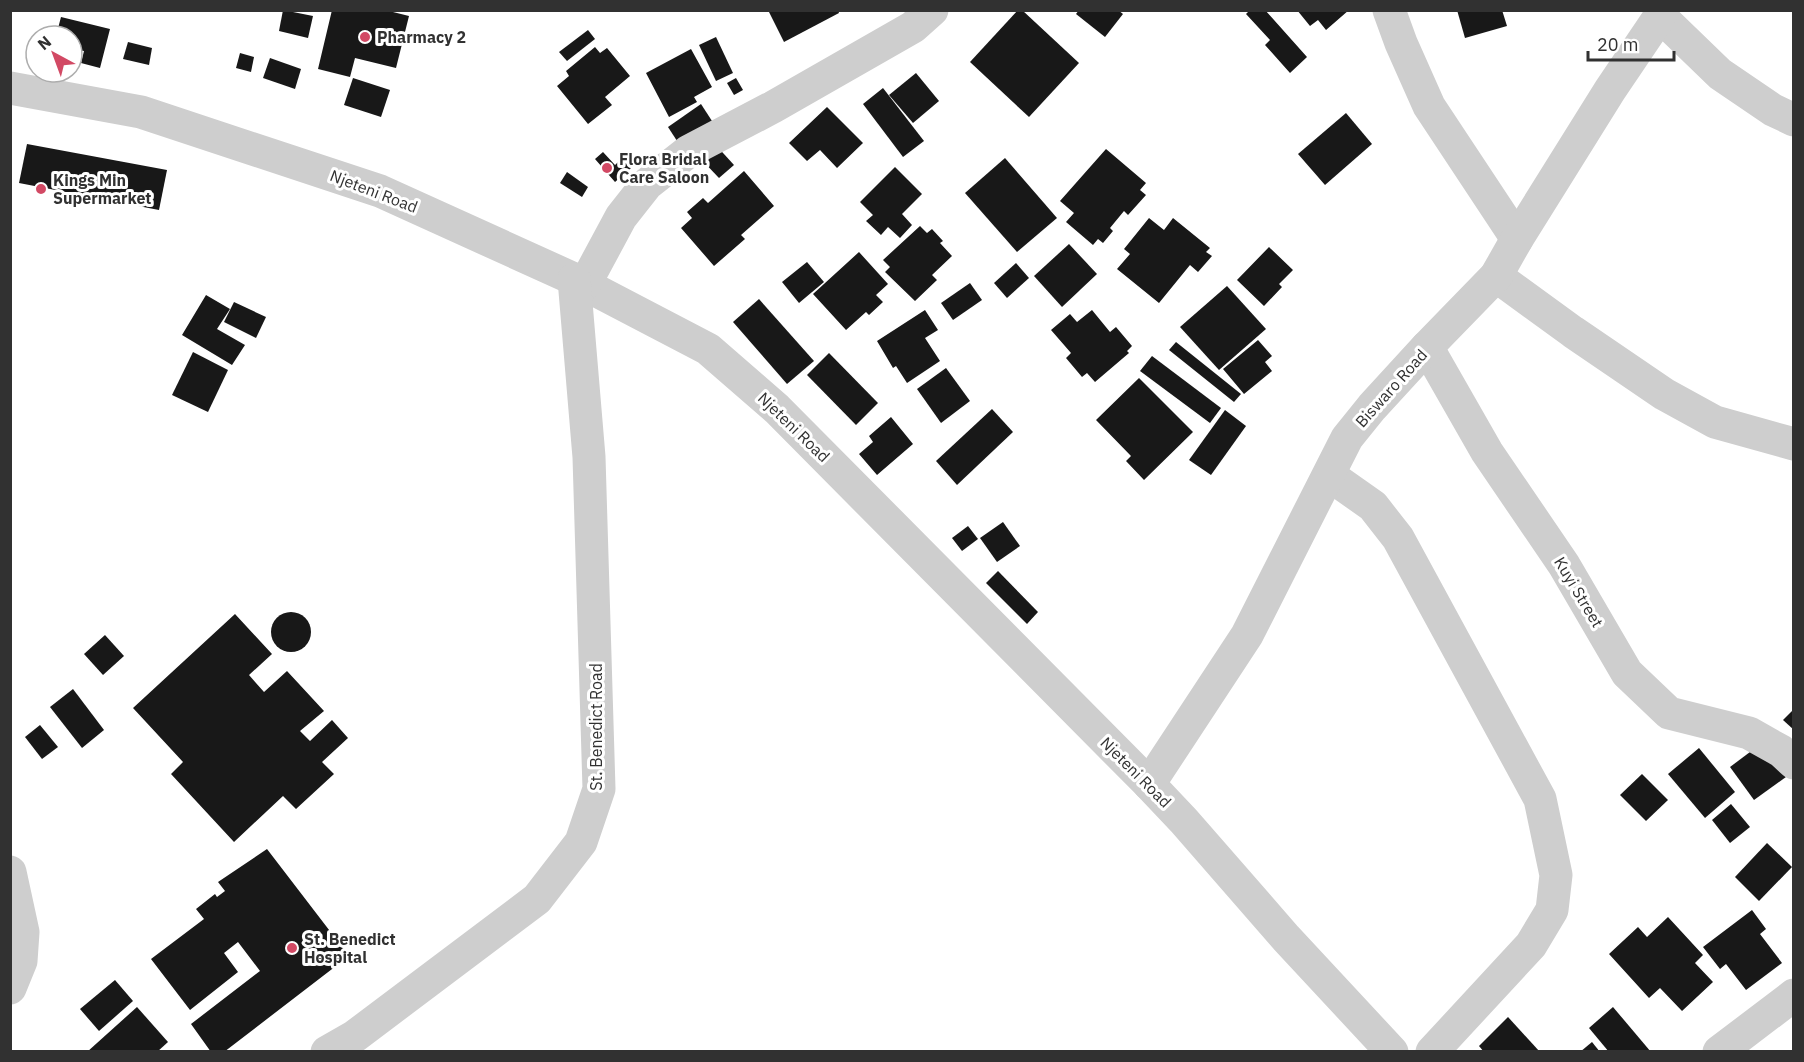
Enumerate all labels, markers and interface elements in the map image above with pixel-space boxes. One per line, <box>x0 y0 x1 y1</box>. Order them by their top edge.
north arrow <box>24 24 84 84</box>
scale bar <box>1588 24 1674 62</box>
place label: Pharmacy 2 <box>377 27 466 47</box>
marker: Pharmacy 2 <box>358 30 372 44</box>
text: N <box>33 31 55 54</box>
text: 20 m <box>1597 33 1639 56</box>
place label: Flora Bridal Care Saloon <box>619 149 709 187</box>
marker: Flora Bridal Care Saloon <box>600 161 614 175</box>
street label: Njeteni Road <box>327 165 421 217</box>
place label: Kings Min Supermarket <box>53 170 152 208</box>
marker: Kings Min Supermarket <box>34 182 48 196</box>
street label: Biswaro Road <box>1351 345 1431 431</box>
street label: Njeteni Road <box>754 388 834 466</box>
street label: Kuyi Street <box>1550 553 1608 631</box>
street label: St. Benedict Road <box>586 663 606 791</box>
street label: Njeteni Road <box>1096 732 1176 812</box>
place label: St. Benedict Hospital <box>304 929 396 967</box>
marker: St. Benedict Hospital <box>285 941 299 955</box>

